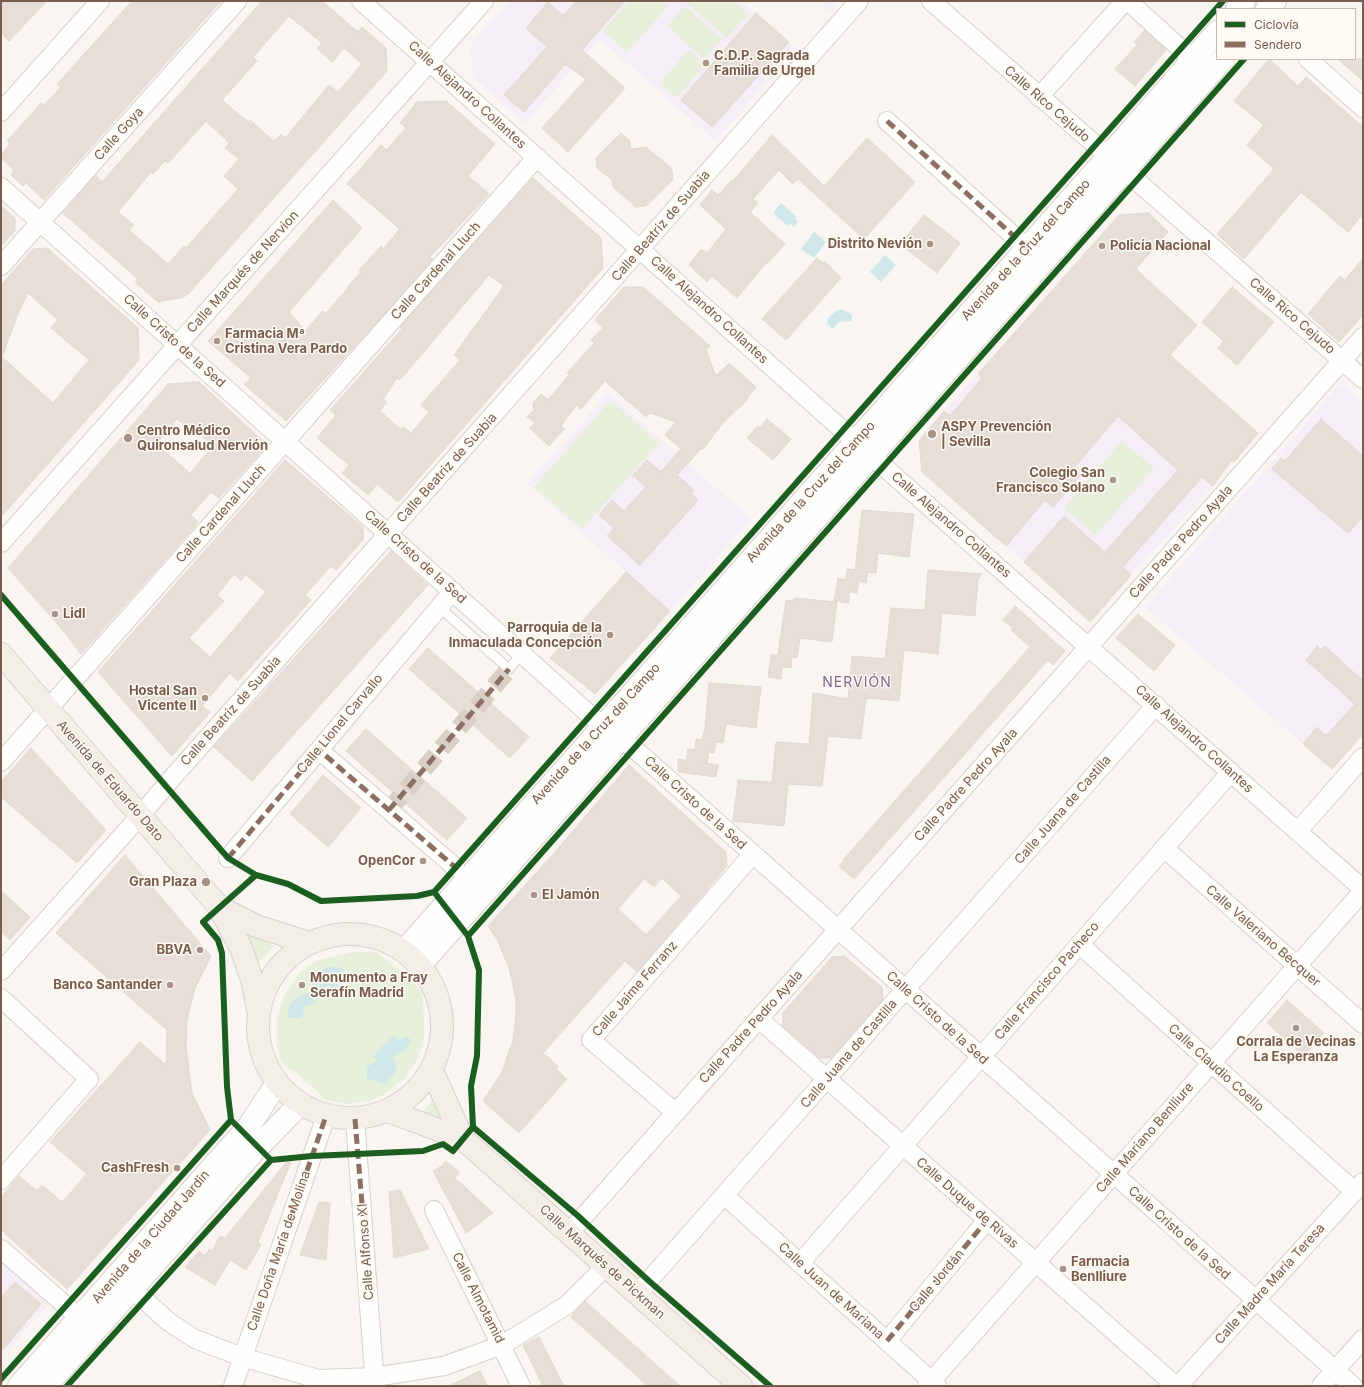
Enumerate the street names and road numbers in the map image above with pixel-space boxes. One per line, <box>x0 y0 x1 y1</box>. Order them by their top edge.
street label: Calle Alejandro Collantes <box>405 38 529 152</box>
street label: Calle Rico Cejudo <box>1001 63 1093 145</box>
street label: Calle Goya <box>91 104 147 164</box>
street label: Calle Beatriz de Suabia <box>608 167 714 285</box>
street label: Avenida de la Cruz del Campo <box>958 176 1094 324</box>
street label: Calle Marqués de Nervion <box>184 208 302 336</box>
street label: Calle Cardenal Lluch <box>388 219 484 323</box>
street label: Calle Alejandro Collantes <box>647 253 771 367</box>
street label: Calle Rico Cejudo <box>1246 275 1338 357</box>
street label: Calle Cristo de la Sed <box>120 291 228 391</box>
street label: Calle Beatriz de Suabia <box>394 410 500 526</box>
street label: Avenida de la Cruz del Campo <box>743 418 879 566</box>
street label: Calle Cardenal Lluch <box>173 462 269 566</box>
street label: Calle Alejandro Collantes <box>888 469 1014 581</box>
street label: Calle Padre Pedro Ayala <box>1126 482 1236 602</box>
street label: Calle Cristo de la Sed <box>361 507 469 607</box>
street label: Calle Beatriz de Suabia <box>178 653 284 769</box>
street label: Avenida de la Cruz del Campo <box>528 660 664 808</box>
street label: Calle Lionel Carvallo <box>294 671 386 777</box>
street label: Calle Alejandro Collantes <box>1132 682 1256 796</box>
street label: Avenida de Eduardo Dato <box>53 717 167 845</box>
street label: Calle Padre Pedro Ayala <box>911 725 1021 845</box>
street label: Calle Juana de Castilla <box>1011 752 1115 868</box>
street label: Calle Cristo de la Sed <box>641 753 749 853</box>
street label: Calle Valeriano Becquer <box>1202 882 1324 990</box>
street label: Calle Francisco Pacheco <box>991 919 1103 1043</box>
street label: Calle Jaime Ferranz <box>589 938 681 1040</box>
street label: Calle Padre Pedro Ayala <box>696 967 806 1087</box>
street label: Calle Cristo de la Sed <box>883 968 991 1068</box>
street label: Calle Juana de Castilla <box>797 996 901 1112</box>
street label: Calle Claudio Coello <box>1165 1021 1267 1115</box>
street label: Calle Mariano Benlliure <box>1093 1080 1197 1196</box>
street label: Calle Duque de Rivas <box>913 1154 1021 1252</box>
street label: Avenida de la Ciudad Jardin <box>89 1167 213 1307</box>
street label: Calle Doña María de Molina <box>244 1169 314 1333</box>
street label: Calle Cristo de la Sed <box>1125 1183 1233 1283</box>
street label: Calle Marqués de Pickman <box>536 1202 668 1322</box>
street label: Calle Alfonso XI <box>355 1203 377 1301</box>
street label: Calle Madre María Teresa <box>1212 1220 1328 1348</box>
street label: Calle Juan de Mariana <box>775 1239 887 1343</box>
street label: Calle Jordán <box>906 1246 968 1316</box>
street label: Calle Almotamid <box>448 1250 508 1346</box>

